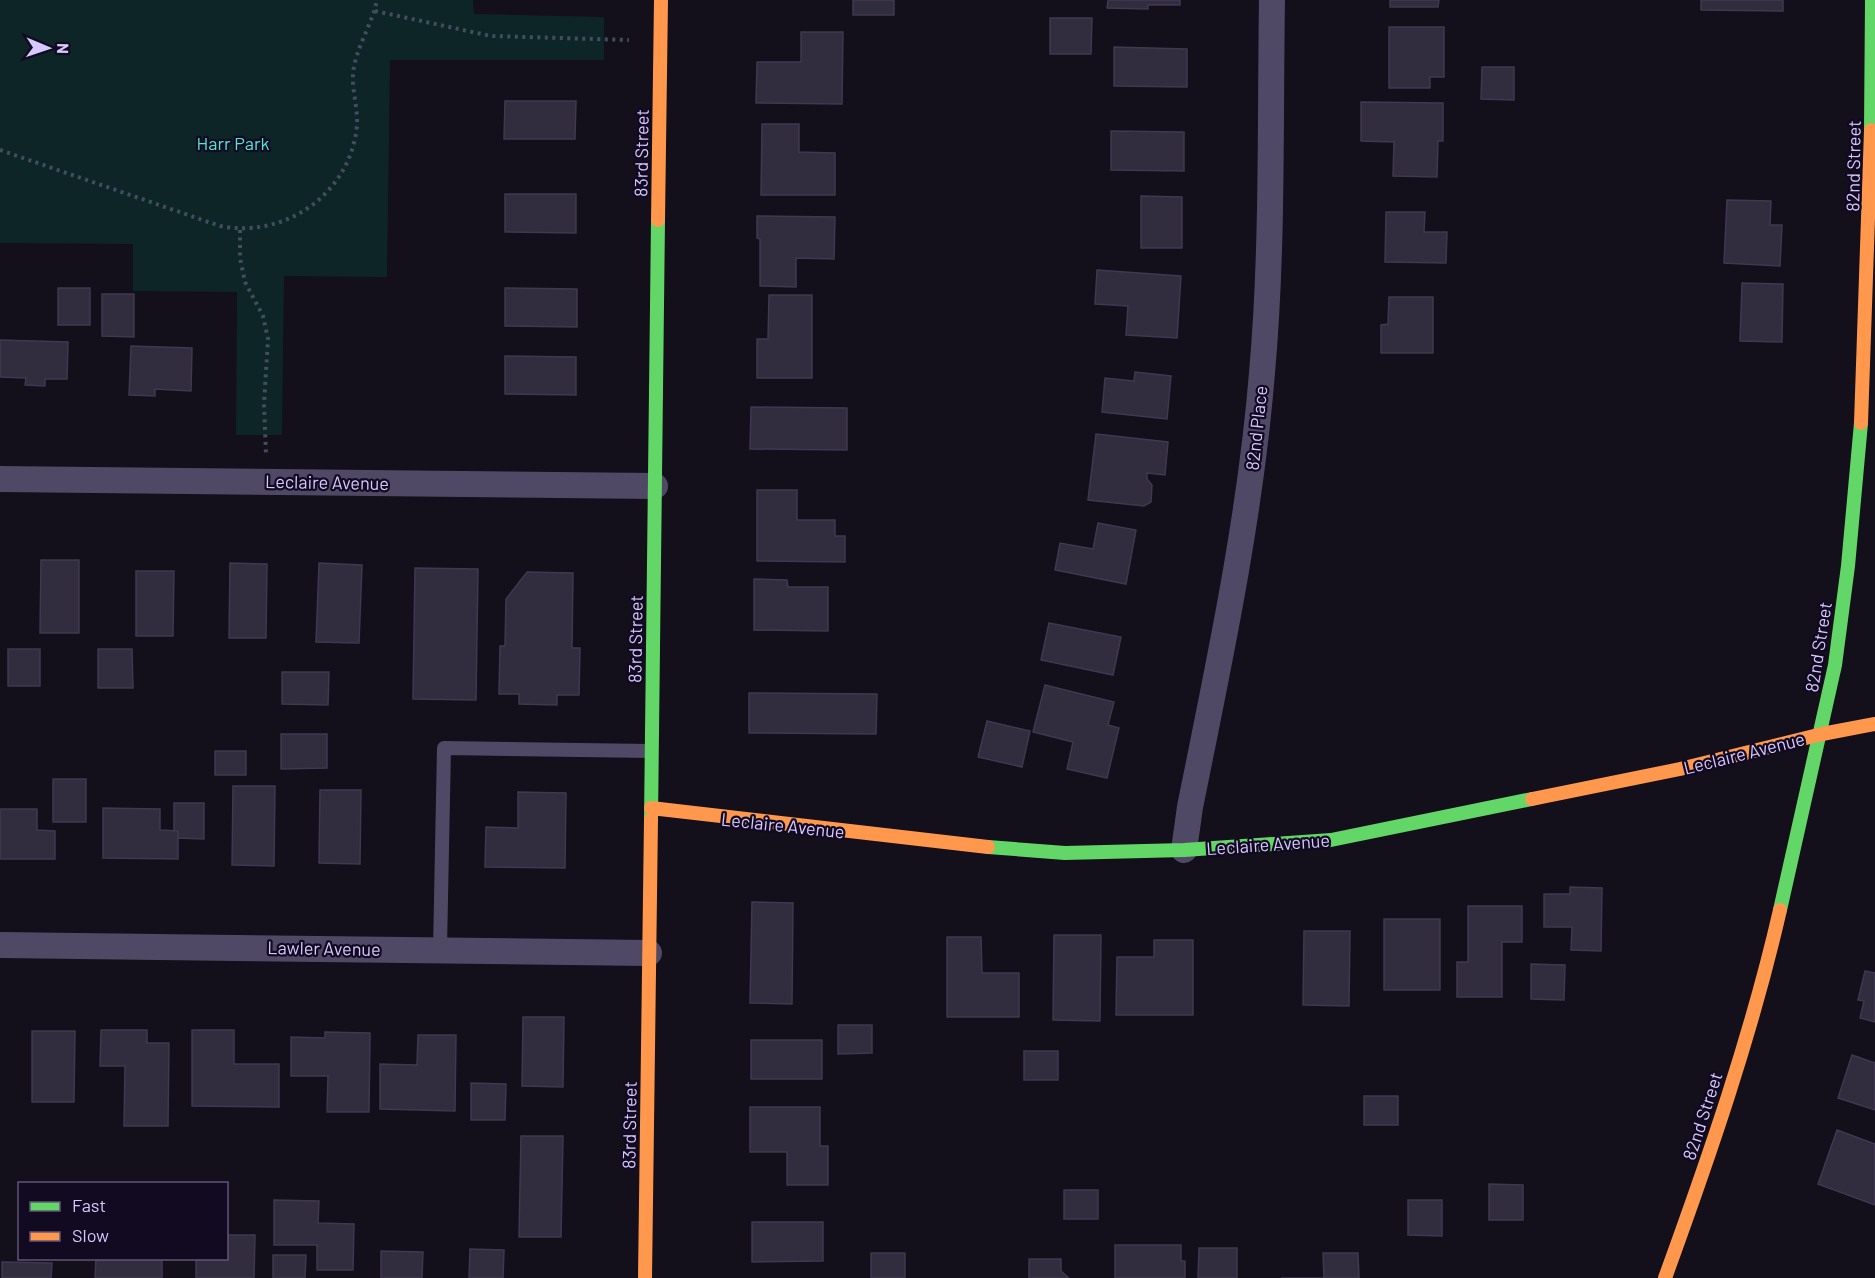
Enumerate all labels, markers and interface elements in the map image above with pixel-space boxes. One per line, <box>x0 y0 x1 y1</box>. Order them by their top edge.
north arrow <box>18 18 78 78</box>
text: N <box>54 43 73 54</box>
street label: 83rd Street <box>629 109 653 197</box>
street label: 82nd Street <box>1841 120 1865 212</box>
park label: Harr Park <box>196 132 270 154</box>
street label: 82nd Place <box>1241 385 1271 471</box>
street label: Leclaire Avenue <box>265 470 389 494</box>
street label: 83rd Street <box>623 595 647 683</box>
street label: 82nd Street <box>1800 600 1836 694</box>
street label: Leclaire Avenue <box>1681 727 1807 779</box>
street label: Leclaire Avenue <box>720 808 846 842</box>
street label: Leclaire Avenue <box>1205 829 1331 859</box>
street label: Lawler Avenue <box>267 936 381 960</box>
street label: 82nd Street <box>1677 1069 1727 1163</box>
street label: 83rd Street <box>617 1081 641 1169</box>
legend <box>18 1182 228 1260</box>
text: Fast <box>72 1194 106 1216</box>
text: Slow <box>72 1224 109 1246</box>

